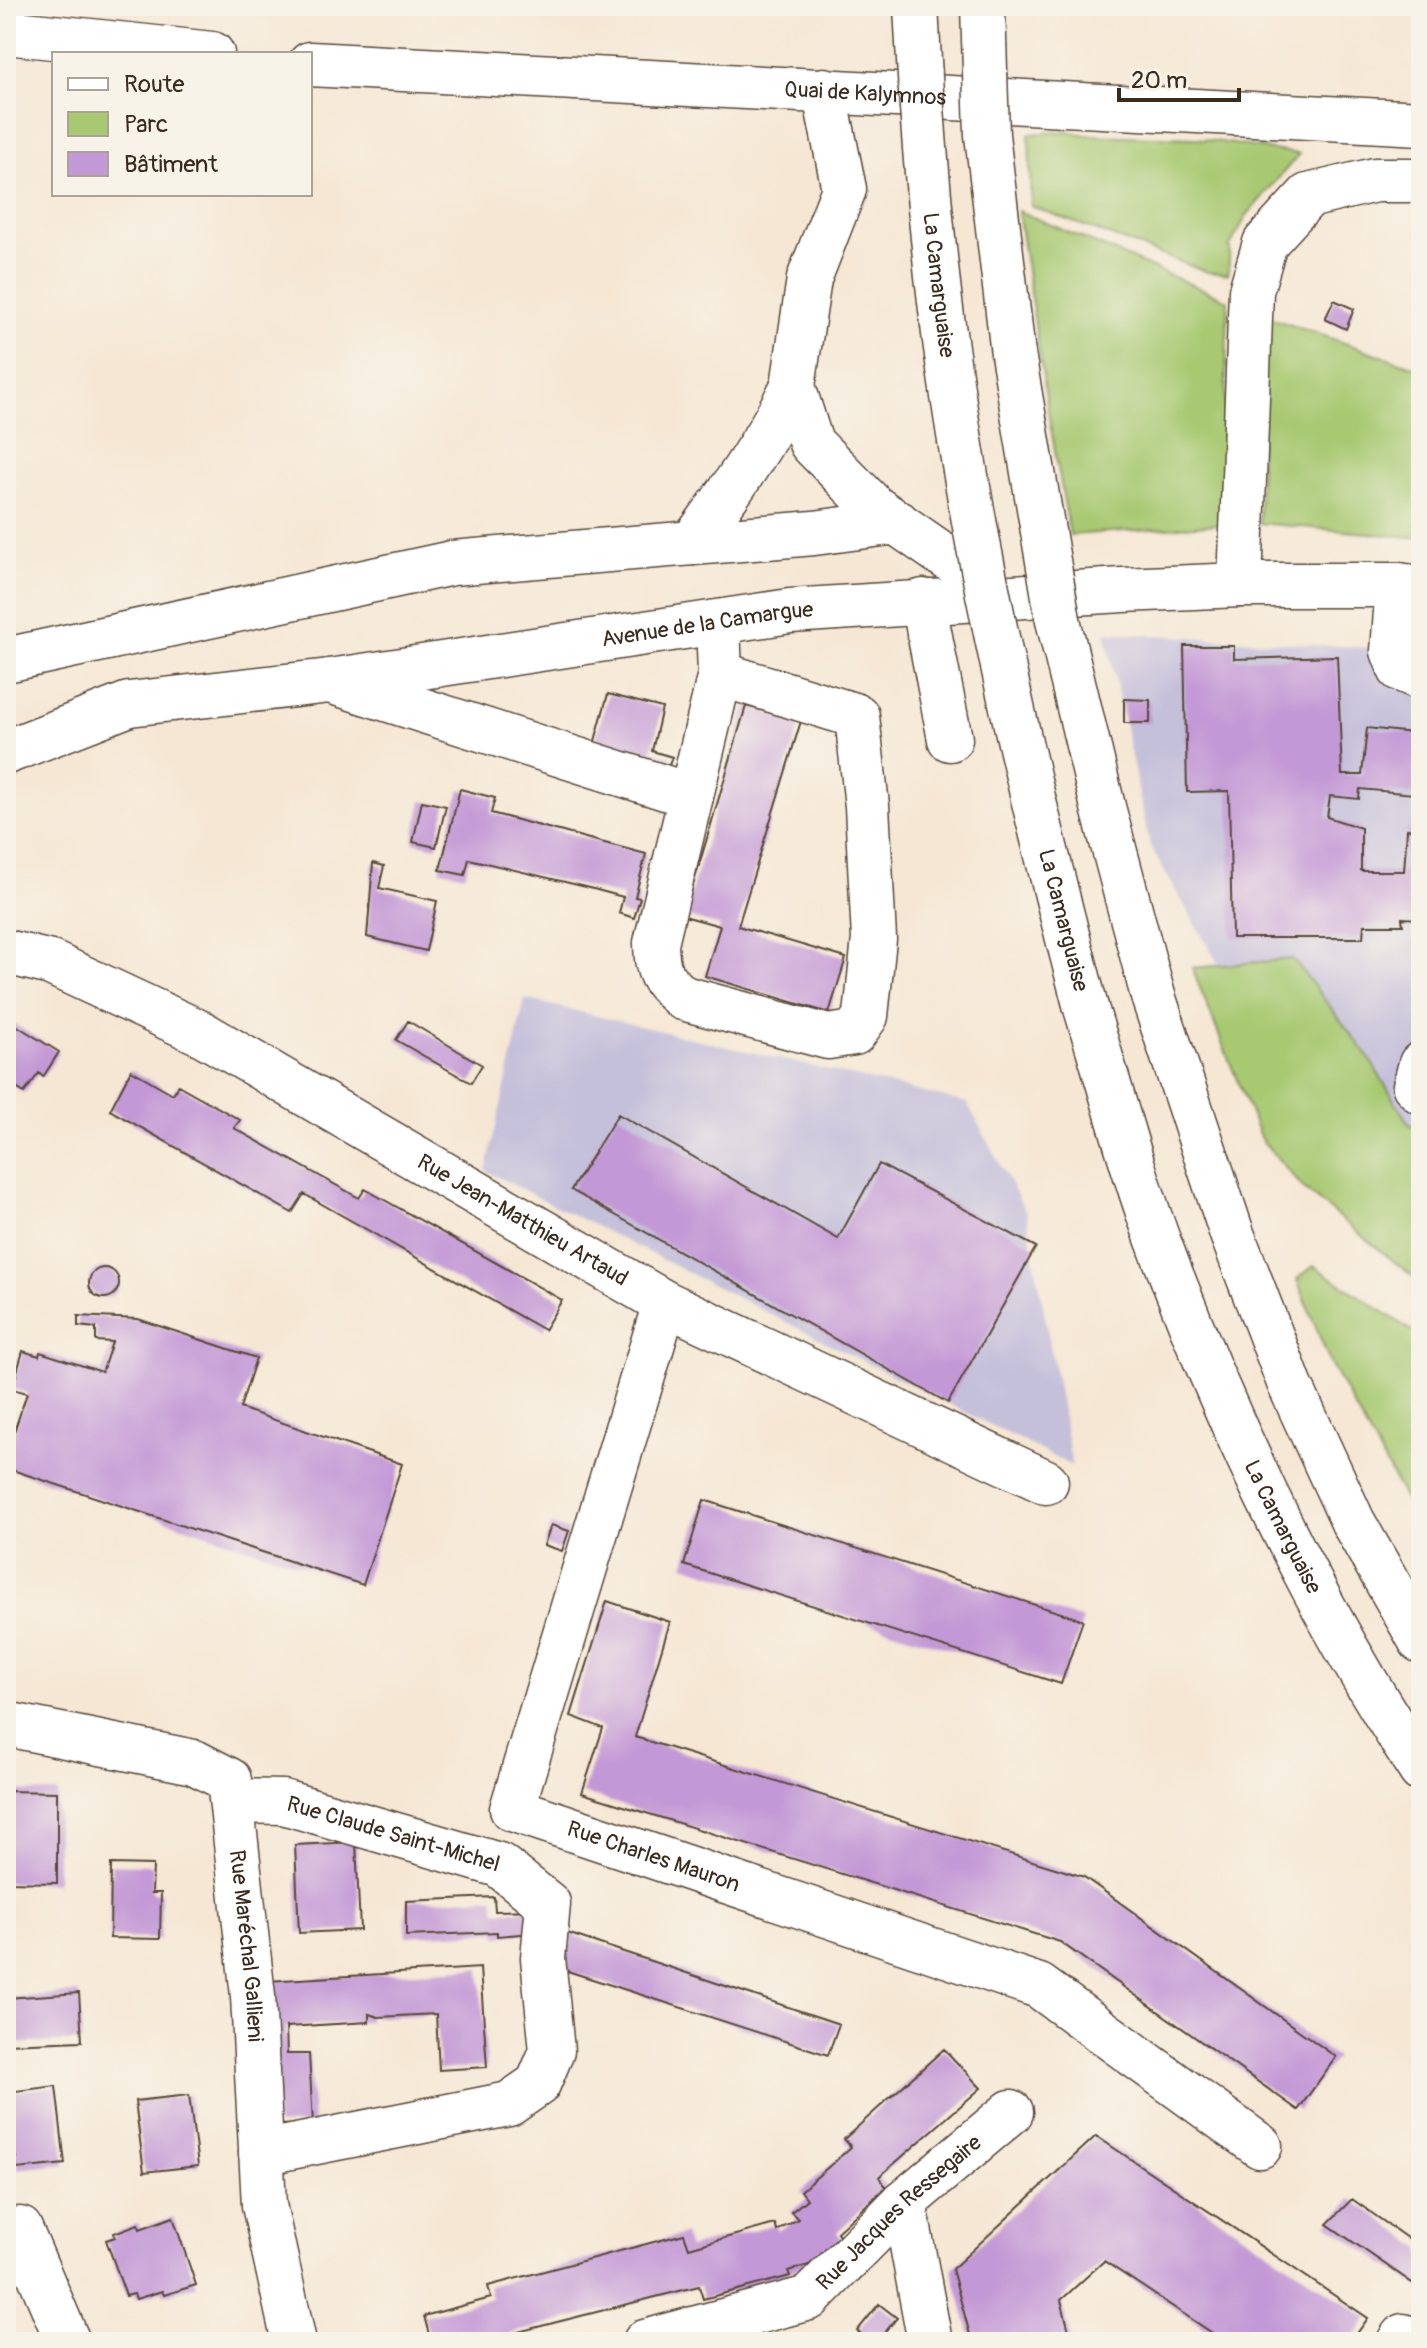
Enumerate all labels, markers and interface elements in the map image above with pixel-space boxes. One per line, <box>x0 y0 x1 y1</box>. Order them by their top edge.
legend <box>52 52 312 196</box>
scale bar <box>1119 52 1239 102</box>
text: 20 m <box>1131 66 1187 95</box>
text: Route <box>124 70 185 99</box>
street label: Quai de Kalymnos <box>783 75 947 112</box>
text: Parc <box>124 110 168 139</box>
text: Bâtiment <box>124 150 218 179</box>
street label: La Camarguaise <box>916 211 961 360</box>
street label: Avenue de la Camargue <box>599 596 814 654</box>
street label: La Camarguaise <box>1032 846 1095 995</box>
street label: Rue Jean-Matthieu Artaud <box>412 1148 633 1292</box>
street label: La Camarguaise <box>1238 1456 1328 1599</box>
street label: Rue Claude Saint-Michel <box>284 1790 503 1879</box>
street label: Rue Charles Mauron <box>564 1815 744 1899</box>
street label: Rue Maréchal Gallieni <box>223 1848 269 2043</box>
street label: Rue Jacques Ressegaire <box>810 2129 987 2296</box>

